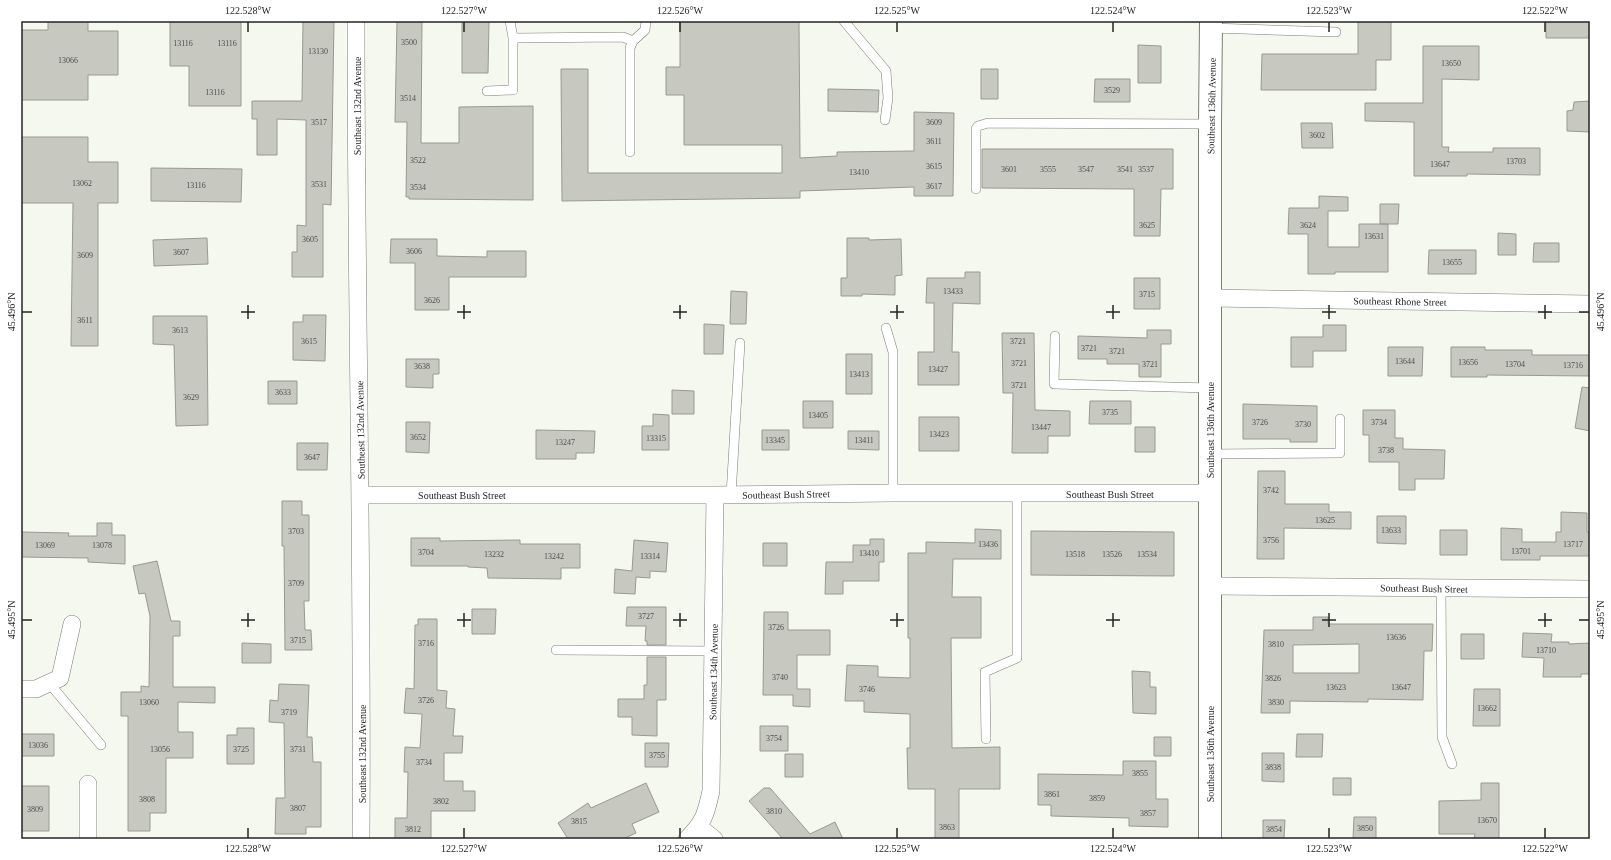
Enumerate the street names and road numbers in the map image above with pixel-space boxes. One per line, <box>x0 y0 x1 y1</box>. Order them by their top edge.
street label: Southeast 132nd Avenue <box>352 56 363 155</box>
street label: Southeast 136th Avenue <box>1205 57 1218 154</box>
street label: Southeast Rhone Street <box>1353 295 1447 308</box>
street label: Southeast 132nd Avenue <box>354 380 367 479</box>
street label: Southeast 136th Avenue <box>1205 381 1216 478</box>
street label: Southeast Bush Street <box>742 488 830 501</box>
street label: Southeast Bush Street <box>1066 489 1154 500</box>
street label: Southeast Bush Street <box>418 490 506 501</box>
street label: Southeast Bush Street <box>1380 582 1468 595</box>
street label: Southeast 134th Avenue <box>707 623 720 720</box>
street label: Southeast 132nd Avenue <box>357 704 368 803</box>
street label: Southeast 136th Avenue <box>1205 705 1216 802</box>

